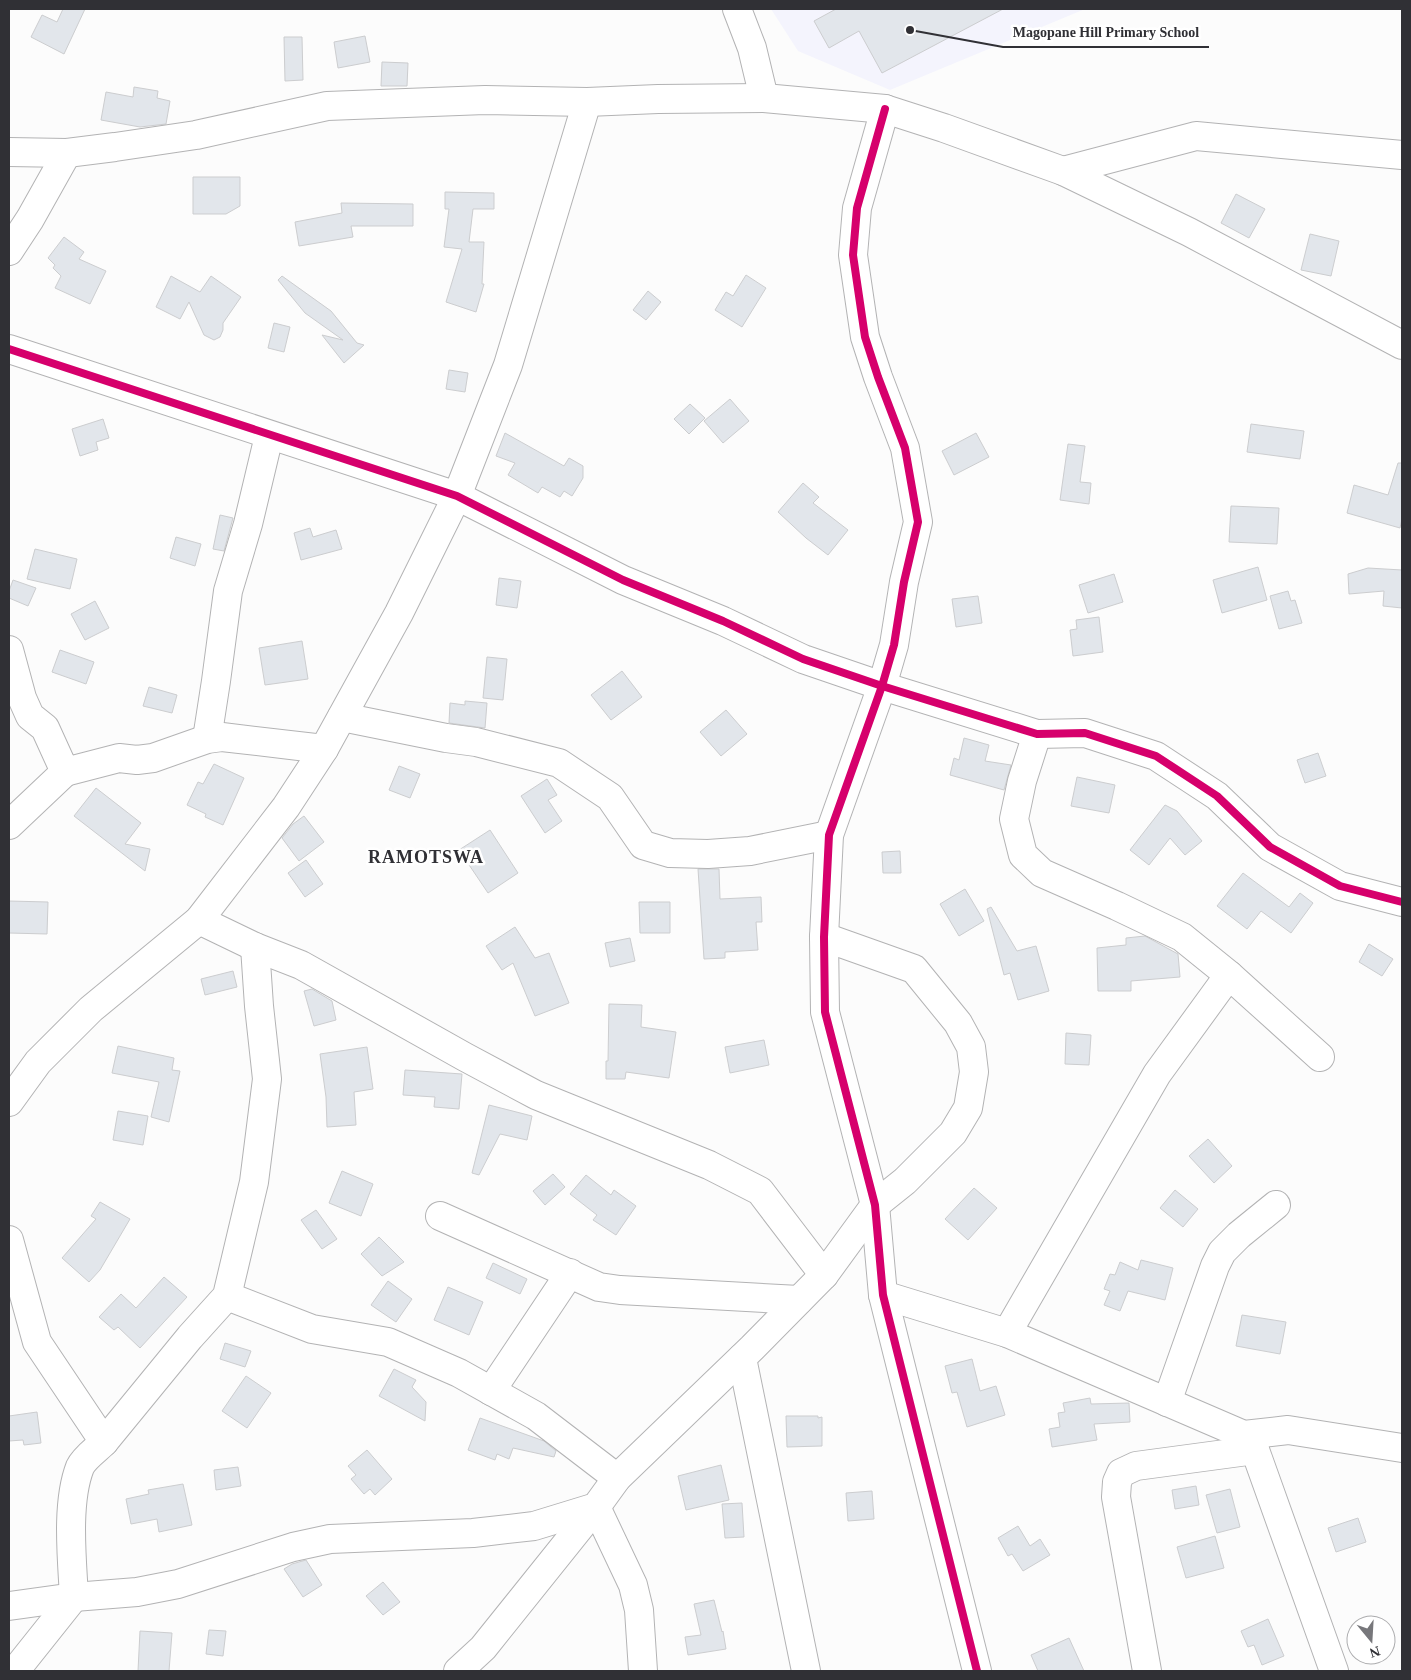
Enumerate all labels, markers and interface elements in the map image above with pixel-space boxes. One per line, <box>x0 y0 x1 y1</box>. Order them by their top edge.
callout: Magopane Hill Primary School <box>1003 18 1209 47</box>
text: Magopane Hill Primary School <box>1013 25 1199 40</box>
district label: RAMOTSWA <box>368 847 484 867</box>
north arrow <box>1346 1615 1396 1665</box>
text: N <box>1368 1643 1382 1661</box>

